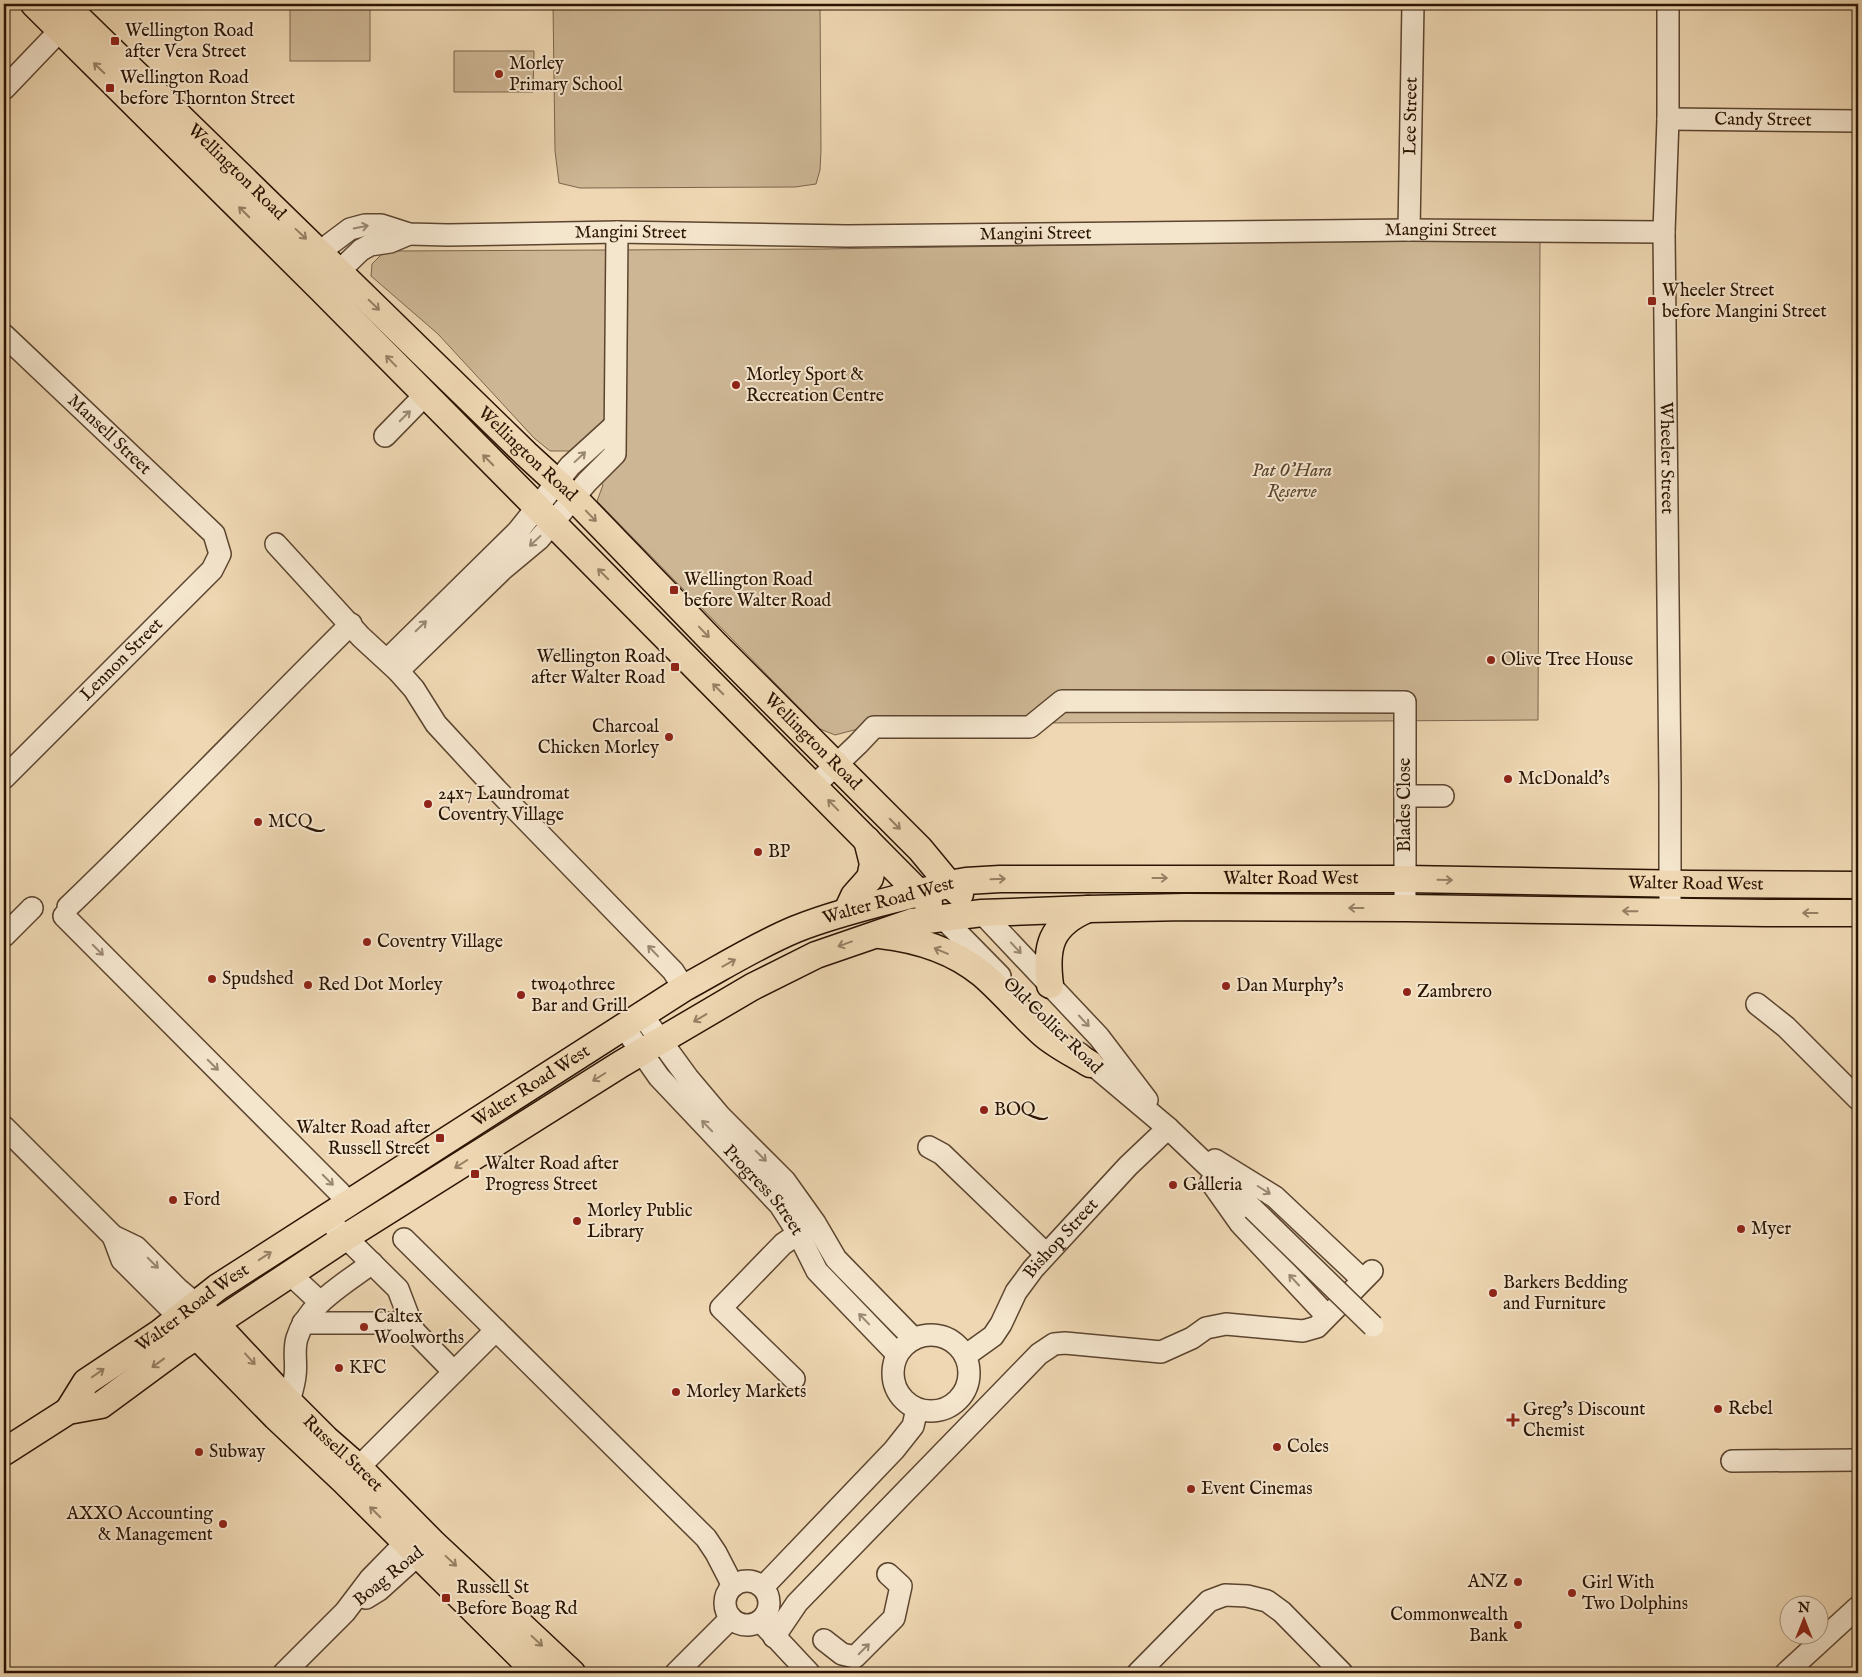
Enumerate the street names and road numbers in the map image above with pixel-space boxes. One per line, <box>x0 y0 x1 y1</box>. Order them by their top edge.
street label: Lee Street <box>1399 77 1423 155</box>
street label: Candy Street <box>1714 108 1812 132</box>
street label: Wellington Road <box>183 119 291 226</box>
street label: Mangini Street <box>1385 218 1497 242</box>
street label: Mangini Street <box>575 220 687 245</box>
street label: Mangini Street <box>980 222 1092 246</box>
street label: Mansell Street <box>62 389 156 480</box>
street label: Wellington Road <box>473 402 582 507</box>
street label: Wheeler Street <box>1654 402 1679 514</box>
street label: Lennon Street <box>76 614 168 706</box>
street label: Wellington Road <box>759 688 866 795</box>
street label: Blades Close <box>1394 758 1417 852</box>
street label: Walter Road West <box>1223 868 1359 891</box>
street label: Walter Road West <box>1628 871 1764 896</box>
street label: Walter Road West <box>820 872 956 930</box>
street label: Old Collier Road <box>997 973 1107 1080</box>
street label: Walter Road West <box>468 1040 594 1132</box>
street label: Progress Street <box>718 1140 808 1240</box>
street label: Bishop Street <box>1018 1194 1104 1283</box>
street label: Walter Road West <box>131 1259 254 1357</box>
street label: Russell Street <box>297 1410 388 1497</box>
street label: Boag Road <box>349 1541 429 1612</box>

